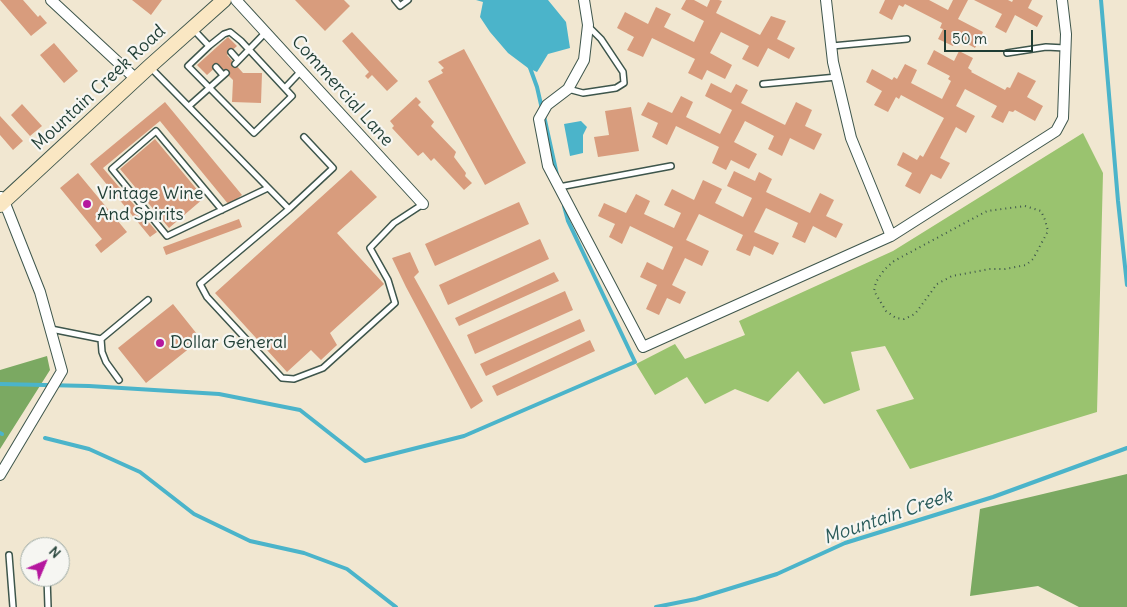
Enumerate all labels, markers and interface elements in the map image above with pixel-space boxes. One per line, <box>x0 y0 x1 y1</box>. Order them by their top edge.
scale bar <box>947 20 1036 52</box>
street label: Mountain Creek Road <box>28 21 170 155</box>
text: 50 m <box>952 29 987 48</box>
street label: Commercial Lane <box>286 31 398 151</box>
place label: Vintage Wine And Spirits <box>97 183 203 225</box>
marker: Vintage Wine And Spirits <box>81 198 93 210</box>
place label: Dollar General <box>170 332 287 354</box>
marker: Dollar General <box>154 337 166 349</box>
water label: Mountain Creek <box>821 484 955 550</box>
north arrow <box>20 537 70 587</box>
text: N <box>45 542 65 562</box>

